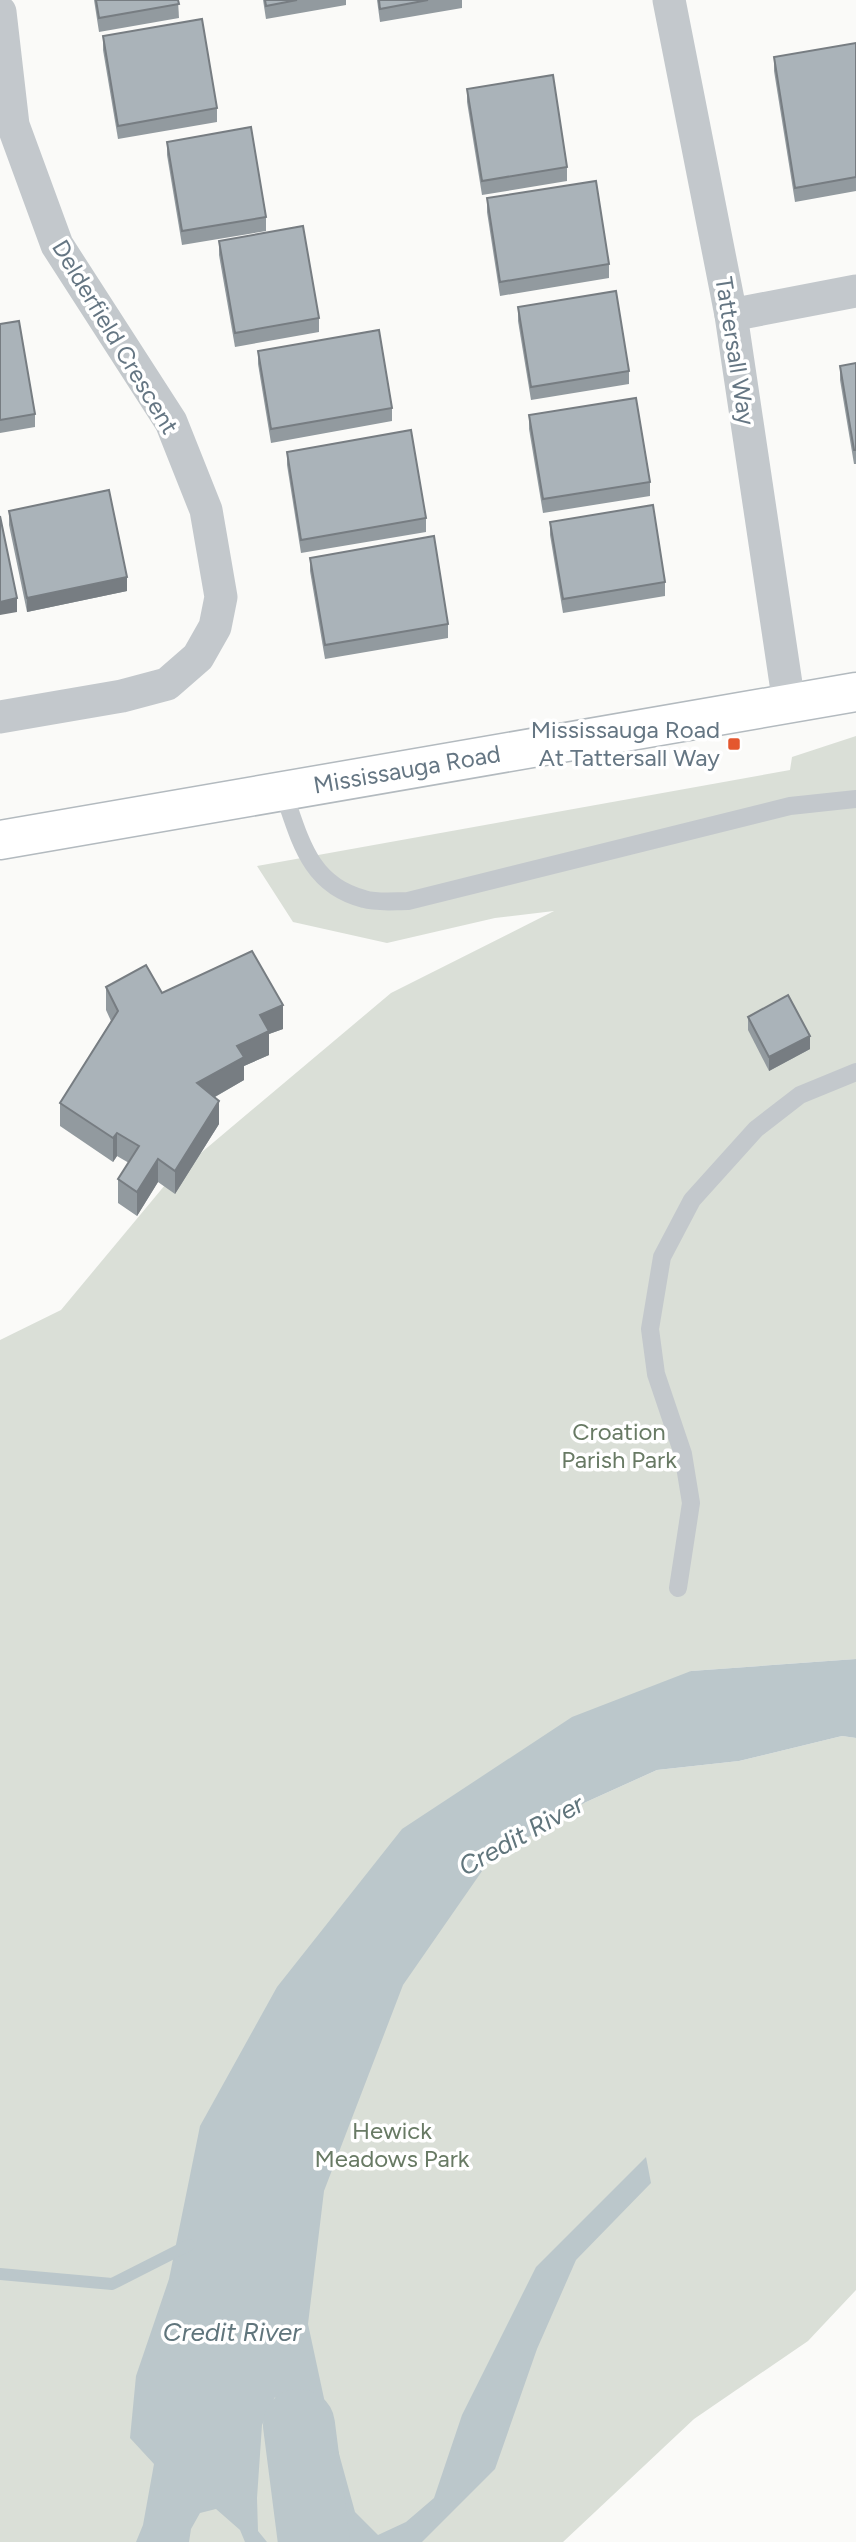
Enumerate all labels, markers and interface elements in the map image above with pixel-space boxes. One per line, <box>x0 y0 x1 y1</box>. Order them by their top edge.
street label: Delderfield Crescent <box>46 234 185 439</box>
street label: Tattersall Way <box>709 275 762 428</box>
place label: Mississauga Road At Tattersall Way <box>531 715 720 772</box>
marker: Mississauga Road At Tattersall Way <box>726 736 742 752</box>
street label: Mississauga Road <box>311 739 503 800</box>
park label: Croation Parish Park <box>561 1417 677 1474</box>
water label: Credit River <box>453 1787 590 1883</box>
park label: Hewick Meadows Park <box>315 2116 470 2173</box>
water label: Credit River <box>163 2316 302 2348</box>

